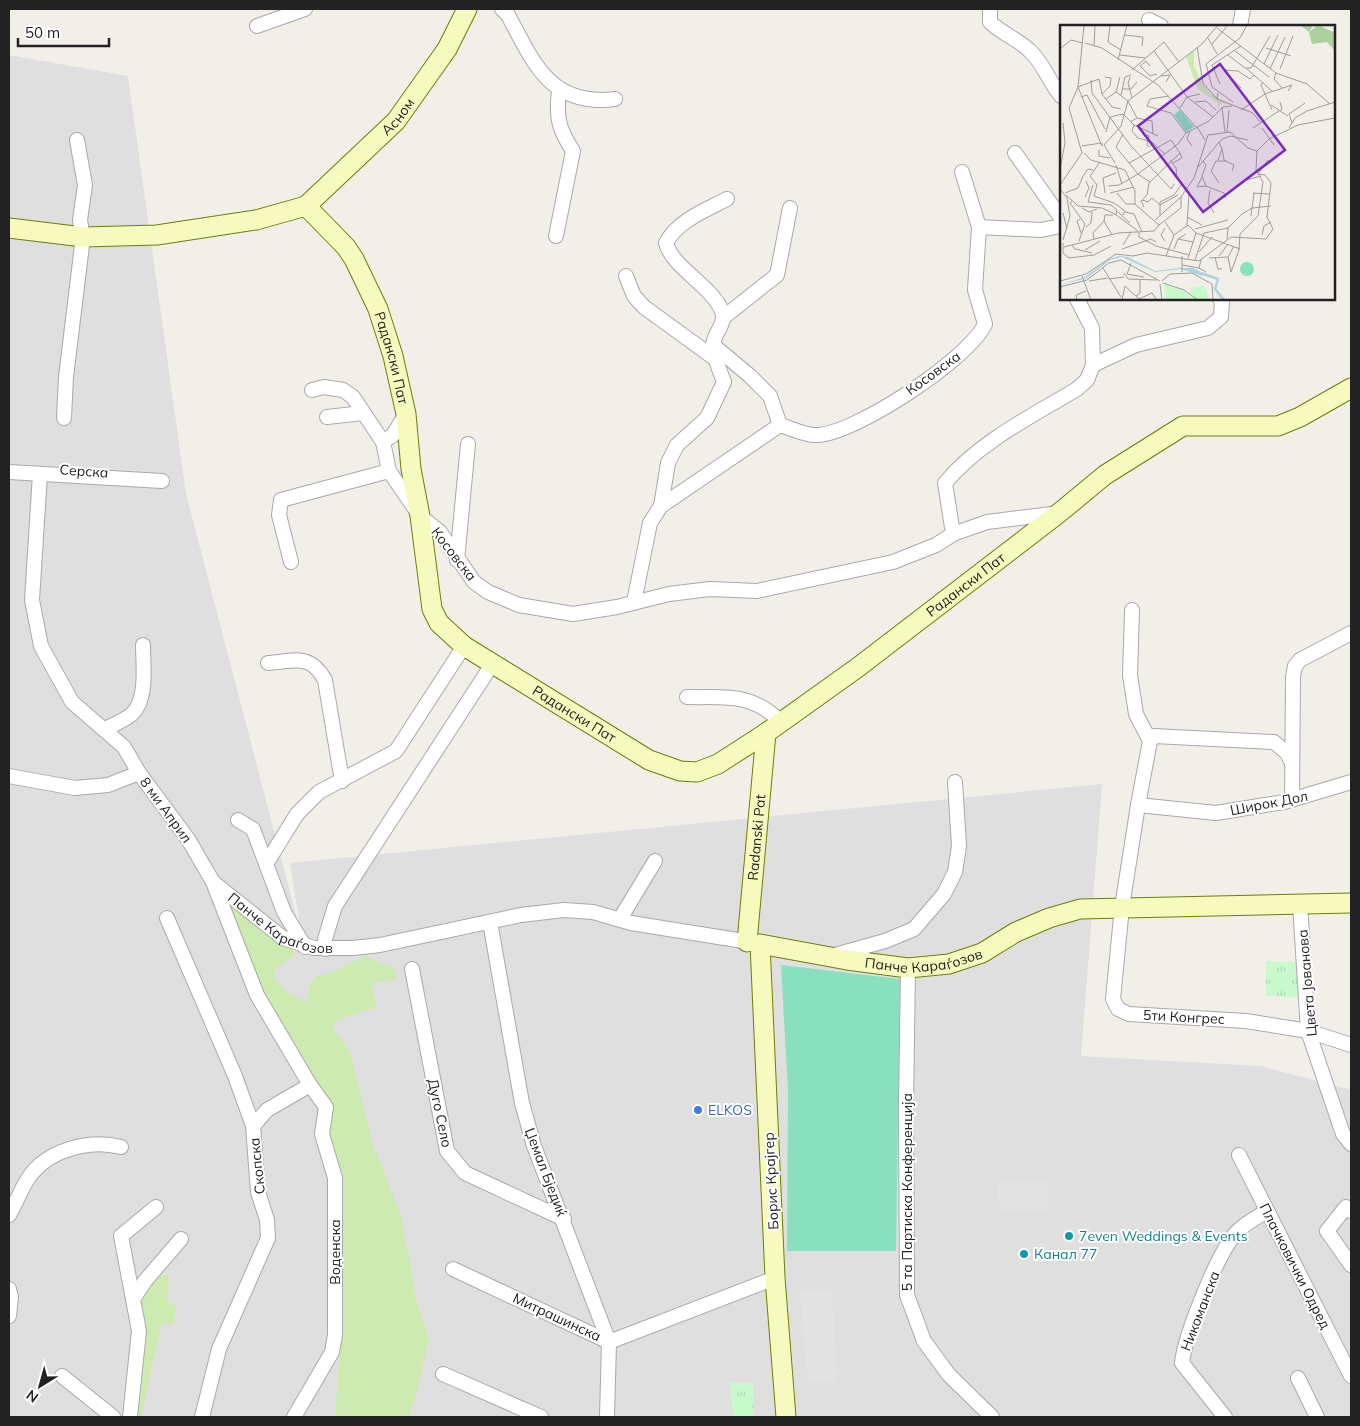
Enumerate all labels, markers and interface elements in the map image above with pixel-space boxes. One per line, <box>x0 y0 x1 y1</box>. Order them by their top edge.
scale bar <box>18 15 109 47</box>
text: 50 m <box>25 23 60 42</box>
inset map <box>1060 25 1335 300</box>
street label: Асном <box>377 94 419 139</box>
street label: Радански Пат <box>370 309 413 406</box>
street label: Косовска <box>902 347 964 399</box>
street label: Серска <box>59 460 109 482</box>
street label: Косовска <box>427 523 481 585</box>
street label: Радански Пат <box>922 548 1009 621</box>
street label: Радански Пат <box>529 681 620 747</box>
street label: 8 ми Април <box>136 773 196 847</box>
street label: Широк Дол <box>1229 787 1309 819</box>
street label: Radanski Pat <box>744 794 769 881</box>
street label: Панче Караѓозов <box>224 889 333 957</box>
street label: Цвета Јованова <box>1293 929 1321 1037</box>
street label: Панче Караѓозов <box>864 944 985 977</box>
street label: 5ти Конгрес <box>1143 1006 1225 1028</box>
street label: Дуго Село <box>424 1077 456 1149</box>
street label: 5 та Партиска Конференција <box>898 1093 916 1291</box>
place label: ELKOS <box>708 1101 752 1119</box>
marker: ELKOS <box>692 1104 704 1116</box>
street label: Џемал Бједиќ <box>521 1125 571 1219</box>
street label: Борис Крајгер <box>759 1132 783 1230</box>
street label: Скопска <box>245 1137 269 1195</box>
street label: Плачковички Одред <box>1256 1200 1335 1332</box>
street label: Воденска <box>326 1219 344 1285</box>
place label: 7even Weddings & Events <box>1079 1227 1248 1245</box>
marker: 7even Weddings & Events <box>1063 1230 1075 1242</box>
place label: Канал 77 <box>1034 1245 1097 1263</box>
marker: Канал 77 <box>1018 1248 1030 1260</box>
street label: Никоманска <box>1177 1268 1223 1354</box>
street label: Митрашинска <box>510 1289 604 1345</box>
north arrow <box>15 1361 65 1411</box>
text: N <box>23 1386 42 1407</box>

